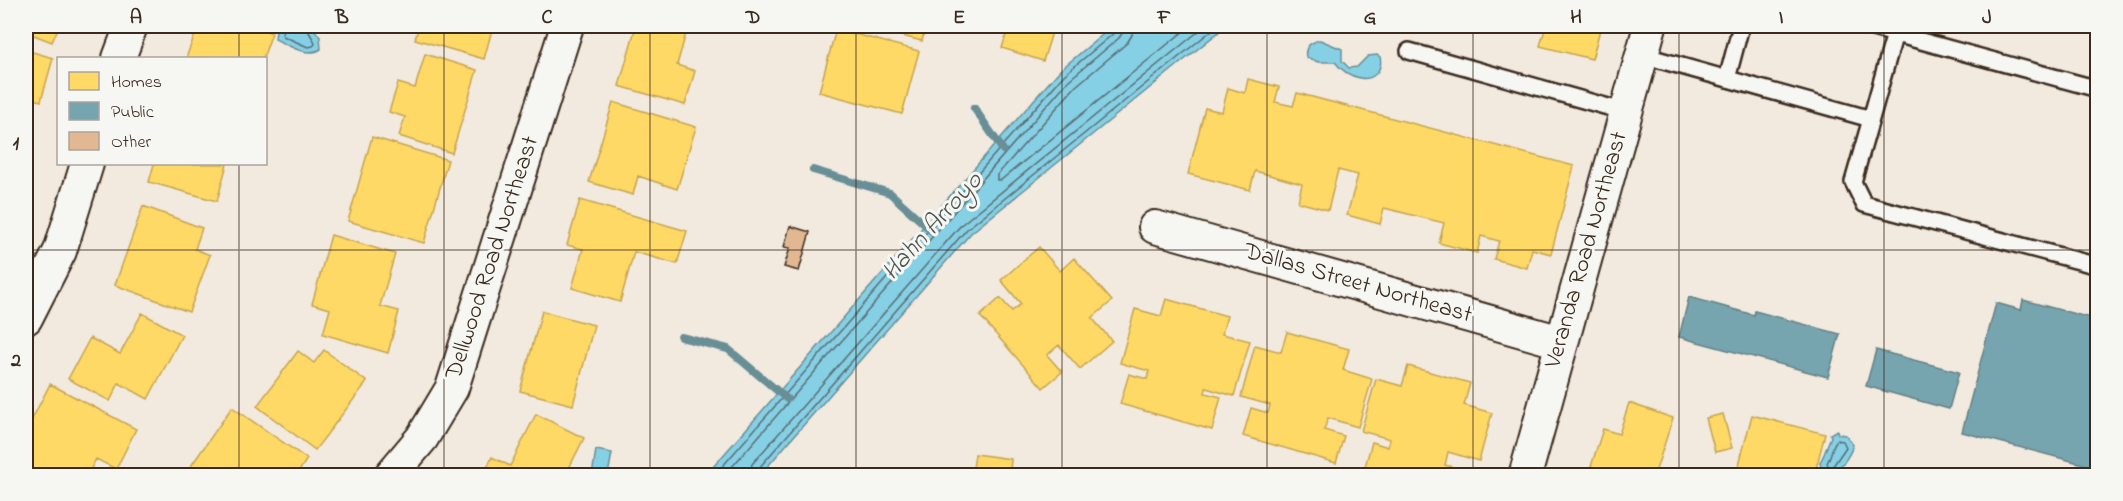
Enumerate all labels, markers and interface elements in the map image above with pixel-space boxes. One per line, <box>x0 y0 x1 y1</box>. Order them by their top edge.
text: A <box>130 4 142 33</box>
text: B <box>334 4 349 33</box>
text: C <box>542 4 553 33</box>
text: D <box>745 4 760 33</box>
text: E <box>953 4 965 33</box>
text: F <box>1157 4 1171 33</box>
text: G <box>1364 4 1377 33</box>
text: H <box>1570 4 1582 33</box>
text: I <box>1779 4 1784 33</box>
text: J <box>1982 4 1992 33</box>
legend <box>57 57 267 165</box>
text: Homes <box>111 70 162 96</box>
text: Public <box>111 100 154 126</box>
street label: Veranda Road Northeast <box>1536 128 1638 373</box>
text: 1 <box>13 130 20 159</box>
text: Other <box>111 130 151 156</box>
street label: Dellwood Road Northeast <box>437 132 549 385</box>
water label: Hahn Arroyo <box>874 163 993 290</box>
street label: Dallas Street Northeast <box>1239 234 1476 333</box>
text: 2 <box>10 347 21 376</box>

